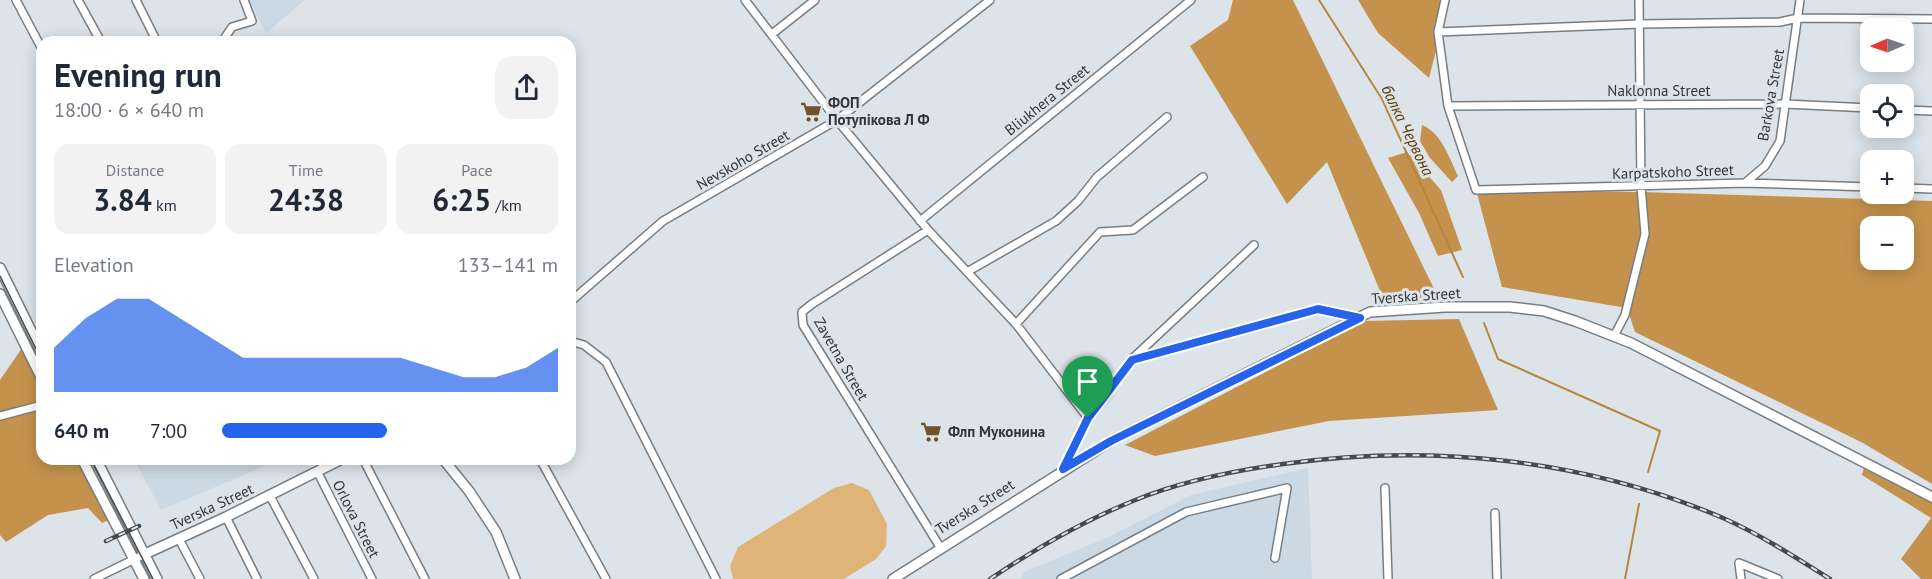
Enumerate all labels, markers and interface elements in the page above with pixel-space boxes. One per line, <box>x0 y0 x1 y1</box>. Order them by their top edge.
north arrow <box>1860 18 1914 72</box>
map controls <box>1860 18 1914 270</box>
street label: Barkova Street <box>1753 47 1788 142</box>
text: Evening run <box>54 53 222 96</box>
button: share <box>495 56 558 119</box>
street label: Bliukhera Street <box>1001 60 1093 139</box>
water label: балка Червона <box>1377 81 1439 179</box>
street label: Naklonna Street <box>1607 81 1711 100</box>
button: locate <box>1860 84 1914 138</box>
place label: ФОП Потупікова Л Ф <box>828 93 930 129</box>
text: 18:00 · 6 × 640 m <box>54 97 204 123</box>
supermarket icon: ФОП Потупікова Л Ф <box>799 100 823 124</box>
street label: Nevskoho Street <box>693 125 793 194</box>
button: + <box>1860 150 1914 204</box>
text: Distance <box>106 160 164 180</box>
text: Time <box>289 160 323 180</box>
text: Pace <box>461 160 493 180</box>
street label: Karpatskoho Street <box>1612 160 1734 183</box>
text: 3.84 <box>93 180 152 219</box>
text: 24:38 <box>268 180 344 219</box>
text: 6:25 <box>432 180 491 219</box>
text: km <box>152 195 177 215</box>
text: /km <box>491 195 522 215</box>
button: − <box>1860 216 1914 270</box>
text: Elevation <box>54 252 134 278</box>
text: 133–141 m <box>458 252 558 278</box>
street label: Tverska Street <box>1371 283 1461 308</box>
street label: Zavetna Street <box>810 314 873 404</box>
pin <box>1062 356 1113 418</box>
icon: arrive <box>1071 365 1104 398</box>
text: 640 m <box>54 418 109 444</box>
text: 7:00 <box>150 418 187 444</box>
supermarket icon: Флп Муконина <box>919 420 943 444</box>
place label: Флп Муконина <box>948 422 1045 441</box>
street label: Tverska Street <box>932 475 1018 538</box>
street label: Orlova Street <box>329 477 384 561</box>
street label: Tverska Street <box>167 479 256 534</box>

